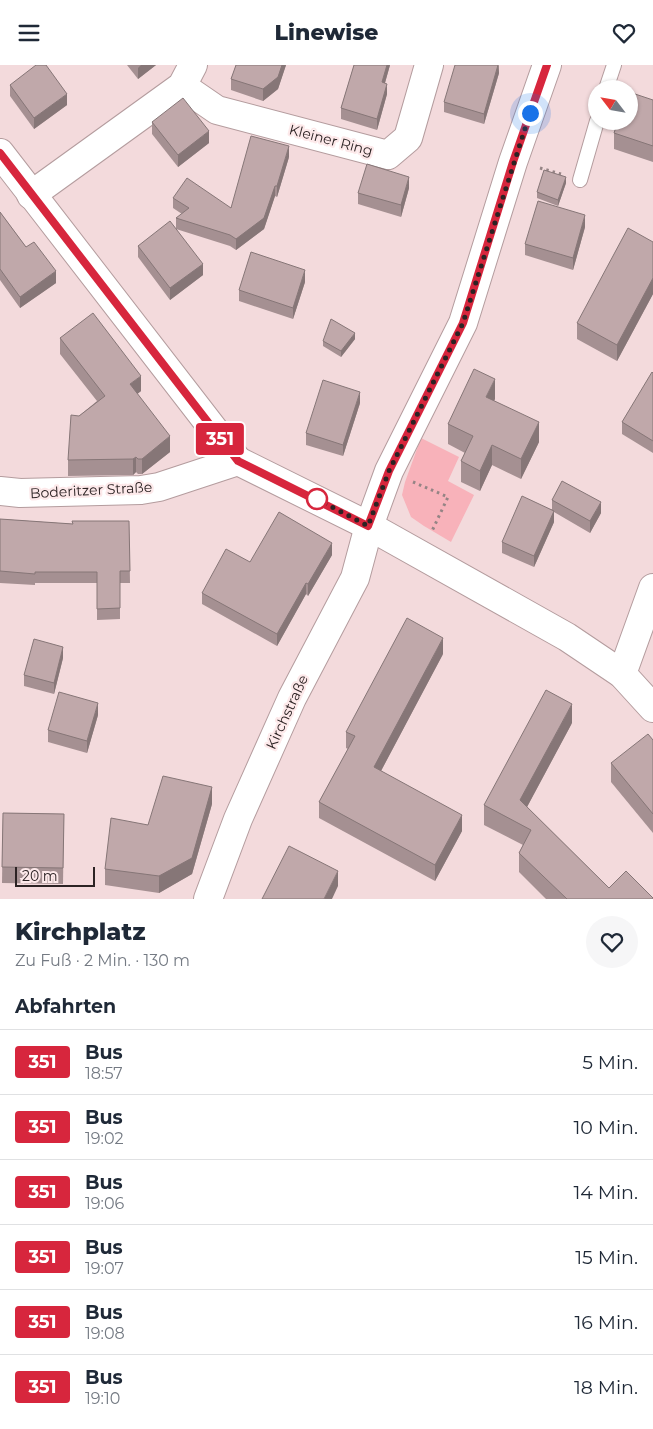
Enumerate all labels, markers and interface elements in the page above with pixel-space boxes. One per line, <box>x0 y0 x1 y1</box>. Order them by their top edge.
icon: menu <box>15 19 43 47</box>
text: Linewise <box>275 19 378 46</box>
icon: heart <box>610 19 638 47</box>
north arrow <box>588 80 638 130</box>
map controls <box>588 80 638 130</box>
your location <box>518 101 543 126</box>
street label: Kleiner Ring <box>287 120 375 160</box>
line badge: 351 <box>191 423 249 455</box>
text: 351 <box>206 428 234 450</box>
street label: Boderitzer Straße <box>29 478 153 502</box>
unlabelled marker <box>306 488 328 510</box>
street label: Kirchstraße <box>262 672 312 752</box>
scale bar <box>15 864 95 887</box>
text: 20 m <box>22 867 58 885</box>
button: heart <box>586 916 638 968</box>
text: Kirchplatz <box>15 917 146 946</box>
text: Zu Fuß · 2 Min. · 130 m <box>15 951 190 970</box>
text: Abfahrten <box>15 995 116 1018</box>
text: Bus <box>85 1041 123 1064</box>
text: 351 <box>28 1051 57 1073</box>
text: 5 Min. <box>582 1051 638 1074</box>
text: 18:57 <box>85 1064 123 1083</box>
text: Bus <box>85 1106 123 1129</box>
text: 351 <box>28 1116 57 1138</box>
text: 10 Min. <box>573 1116 638 1139</box>
text: 19:02 <box>85 1129 124 1148</box>
text: Bus <box>85 1171 123 1194</box>
text: 351 <box>28 1181 57 1203</box>
text: 14 Min. <box>573 1181 638 1204</box>
text: 19:06 <box>85 1194 124 1213</box>
text: Bus <box>85 1236 123 1259</box>
text: 351 <box>28 1246 57 1268</box>
text: 15 Min. <box>575 1246 638 1269</box>
text: 19:07 <box>85 1259 124 1278</box>
text: Bus <box>85 1301 123 1324</box>
text: 351 <box>28 1311 57 1333</box>
text: 16 Min. <box>574 1311 638 1334</box>
text: 19:08 <box>85 1324 125 1343</box>
text: Bus <box>85 1366 123 1389</box>
text: 351 <box>28 1376 57 1398</box>
text: 18 Min. <box>574 1376 638 1399</box>
text: 19:10 <box>85 1389 120 1408</box>

